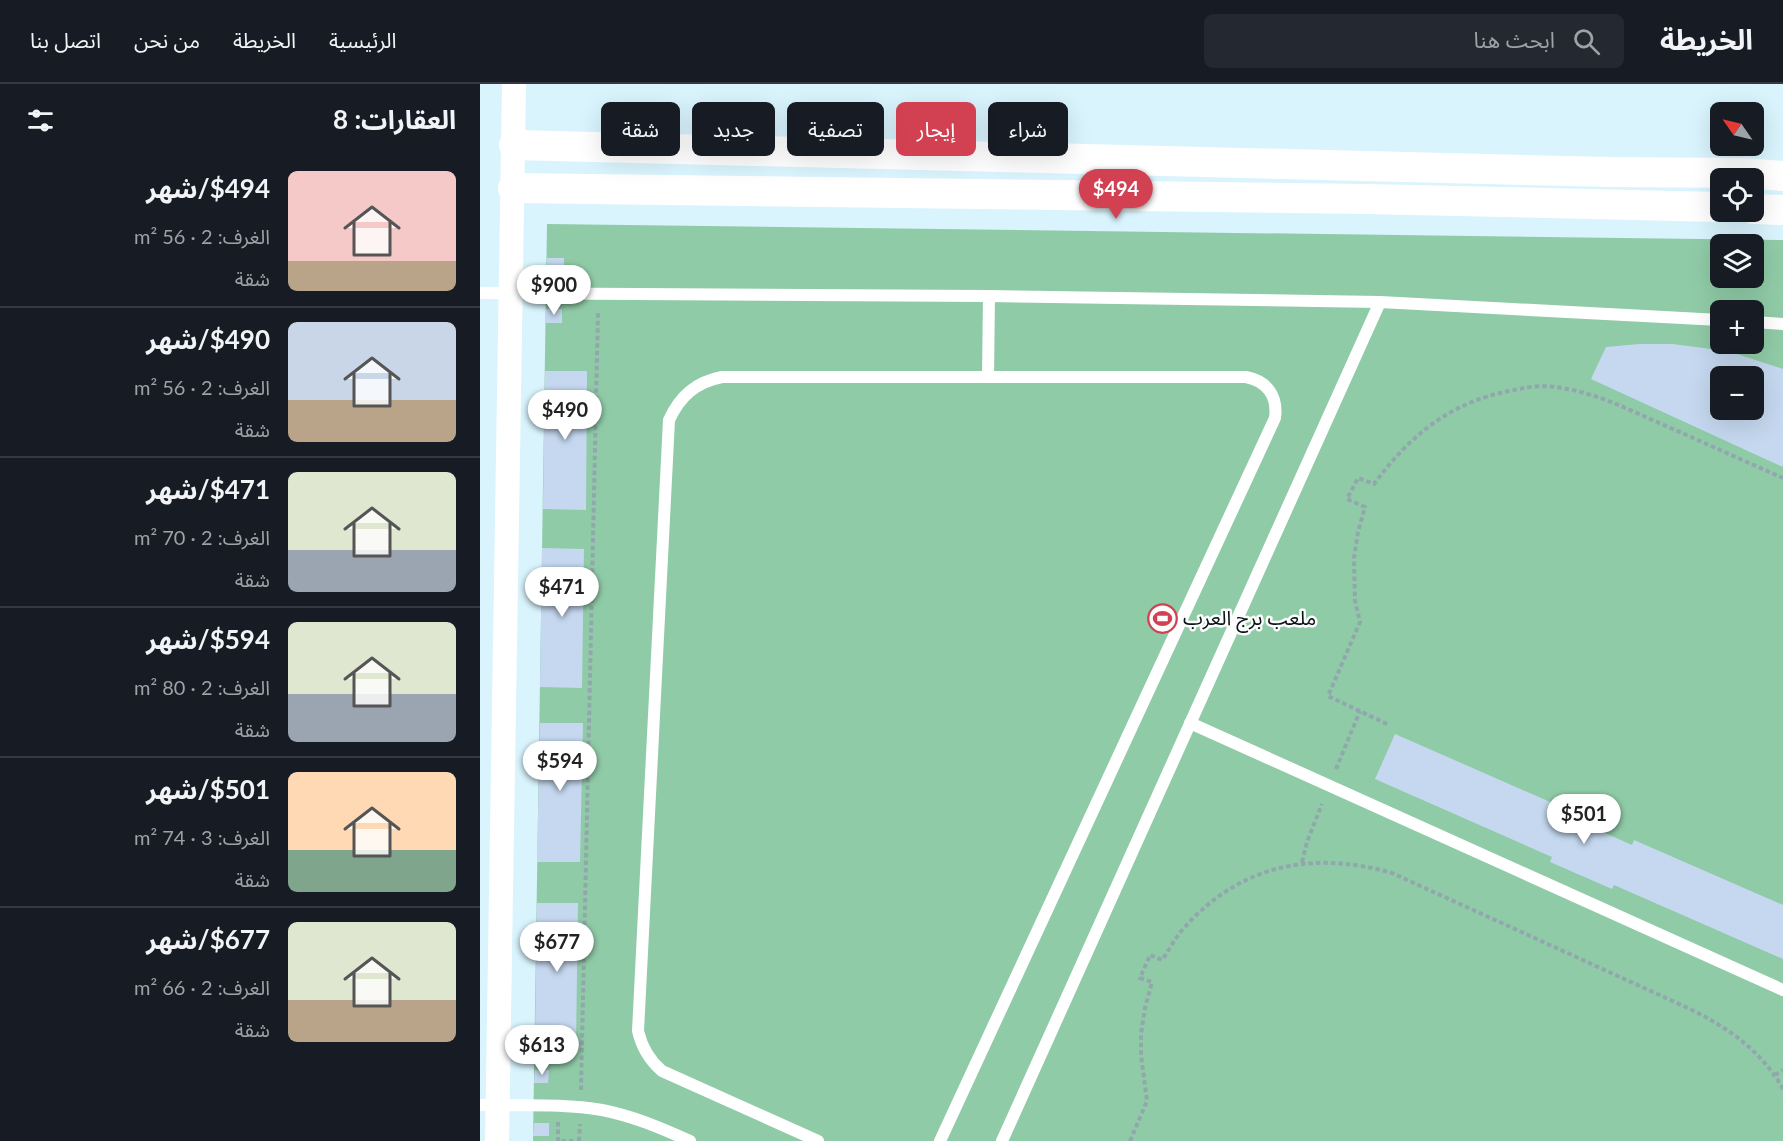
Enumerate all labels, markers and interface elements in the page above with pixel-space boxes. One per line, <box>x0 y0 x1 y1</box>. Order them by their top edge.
search box <box>1204 14 1624 68</box>
text: الخريطة <box>1660 22 1753 56</box>
icon: search <box>1570 25 1603 58</box>
text: ابحث هنا <box>1474 26 1555 53</box>
text: اتصل بنا <box>30 27 101 52</box>
text: من نحن <box>134 27 200 52</box>
text: الخريطة <box>233 27 296 52</box>
text: الرئيسية <box>329 27 396 52</box>
chip: شقة <box>601 102 680 156</box>
chip: جديد <box>692 102 775 156</box>
chip: تصفية <box>787 102 884 156</box>
chip: إيجار <box>896 102 976 156</box>
chip: شراء <box>988 102 1068 156</box>
north arrow <box>1710 102 1764 156</box>
map controls <box>1710 102 1764 420</box>
text: العقارات: 8 <box>333 103 456 135</box>
icon: filters <box>24 104 57 137</box>
button: locate <box>1710 168 1764 222</box>
pin: $494 <box>1080 169 1152 220</box>
text: $494/شهر <box>146 172 270 204</box>
text: $494 <box>1093 176 1139 200</box>
icon: home <box>336 195 408 267</box>
text: الغرف: 2 · 56 m² <box>134 224 270 248</box>
button: layers <box>1710 234 1764 288</box>
pin: $900 <box>518 265 590 316</box>
text: شقة <box>235 266 270 290</box>
text: $900 <box>531 272 577 296</box>
button: + <box>1710 300 1764 354</box>
text: $490/شهر <box>146 323 270 355</box>
icon: home <box>336 346 408 418</box>
button: − <box>1710 366 1764 420</box>
text: الغرف: 2 · 56 m² <box>134 375 270 399</box>
pin: $490 <box>529 390 601 441</box>
text: $490 <box>542 397 588 421</box>
text: شقة <box>235 417 270 441</box>
text: $471/شهر <box>146 473 270 505</box>
icon: home <box>336 496 408 568</box>
text: الغرف: 2 · 70 m² <box>134 525 270 549</box>
text: شقة <box>235 567 270 591</box>
pin: $471 <box>526 567 598 618</box>
text: $471 <box>539 574 585 598</box>
sports icon: ملعب برج العرب <box>1146 602 1178 634</box>
place label: ملعب برج العرب <box>1183 605 1316 633</box>
text: $594/شهر <box>146 623 270 655</box>
icon: home <box>336 646 408 718</box>
text: الغرف: 2 · 80 m² <box>134 675 270 699</box>
text: شقة <box>235 717 270 741</box>
pin: $594 <box>524 741 596 792</box>
text: $594 <box>537 748 583 772</box>
text: $501/شهر <box>146 773 270 805</box>
pin: $501 <box>1548 794 1620 845</box>
icon: home <box>336 796 408 868</box>
text: $501 <box>1561 801 1607 825</box>
text: الغرف: 3 · 74 m² <box>134 825 270 849</box>
text: شقة <box>235 867 270 891</box>
pin: $677 <box>521 922 593 973</box>
text: $677/شهر <box>146 923 270 955</box>
text: $677 <box>534 929 580 953</box>
icon: home <box>336 946 408 1018</box>
text: الغرف: 2 · 66 m² <box>134 975 270 999</box>
text: شقة <box>235 1017 270 1041</box>
pin: $613 <box>506 1025 578 1076</box>
text: $613 <box>519 1032 565 1056</box>

